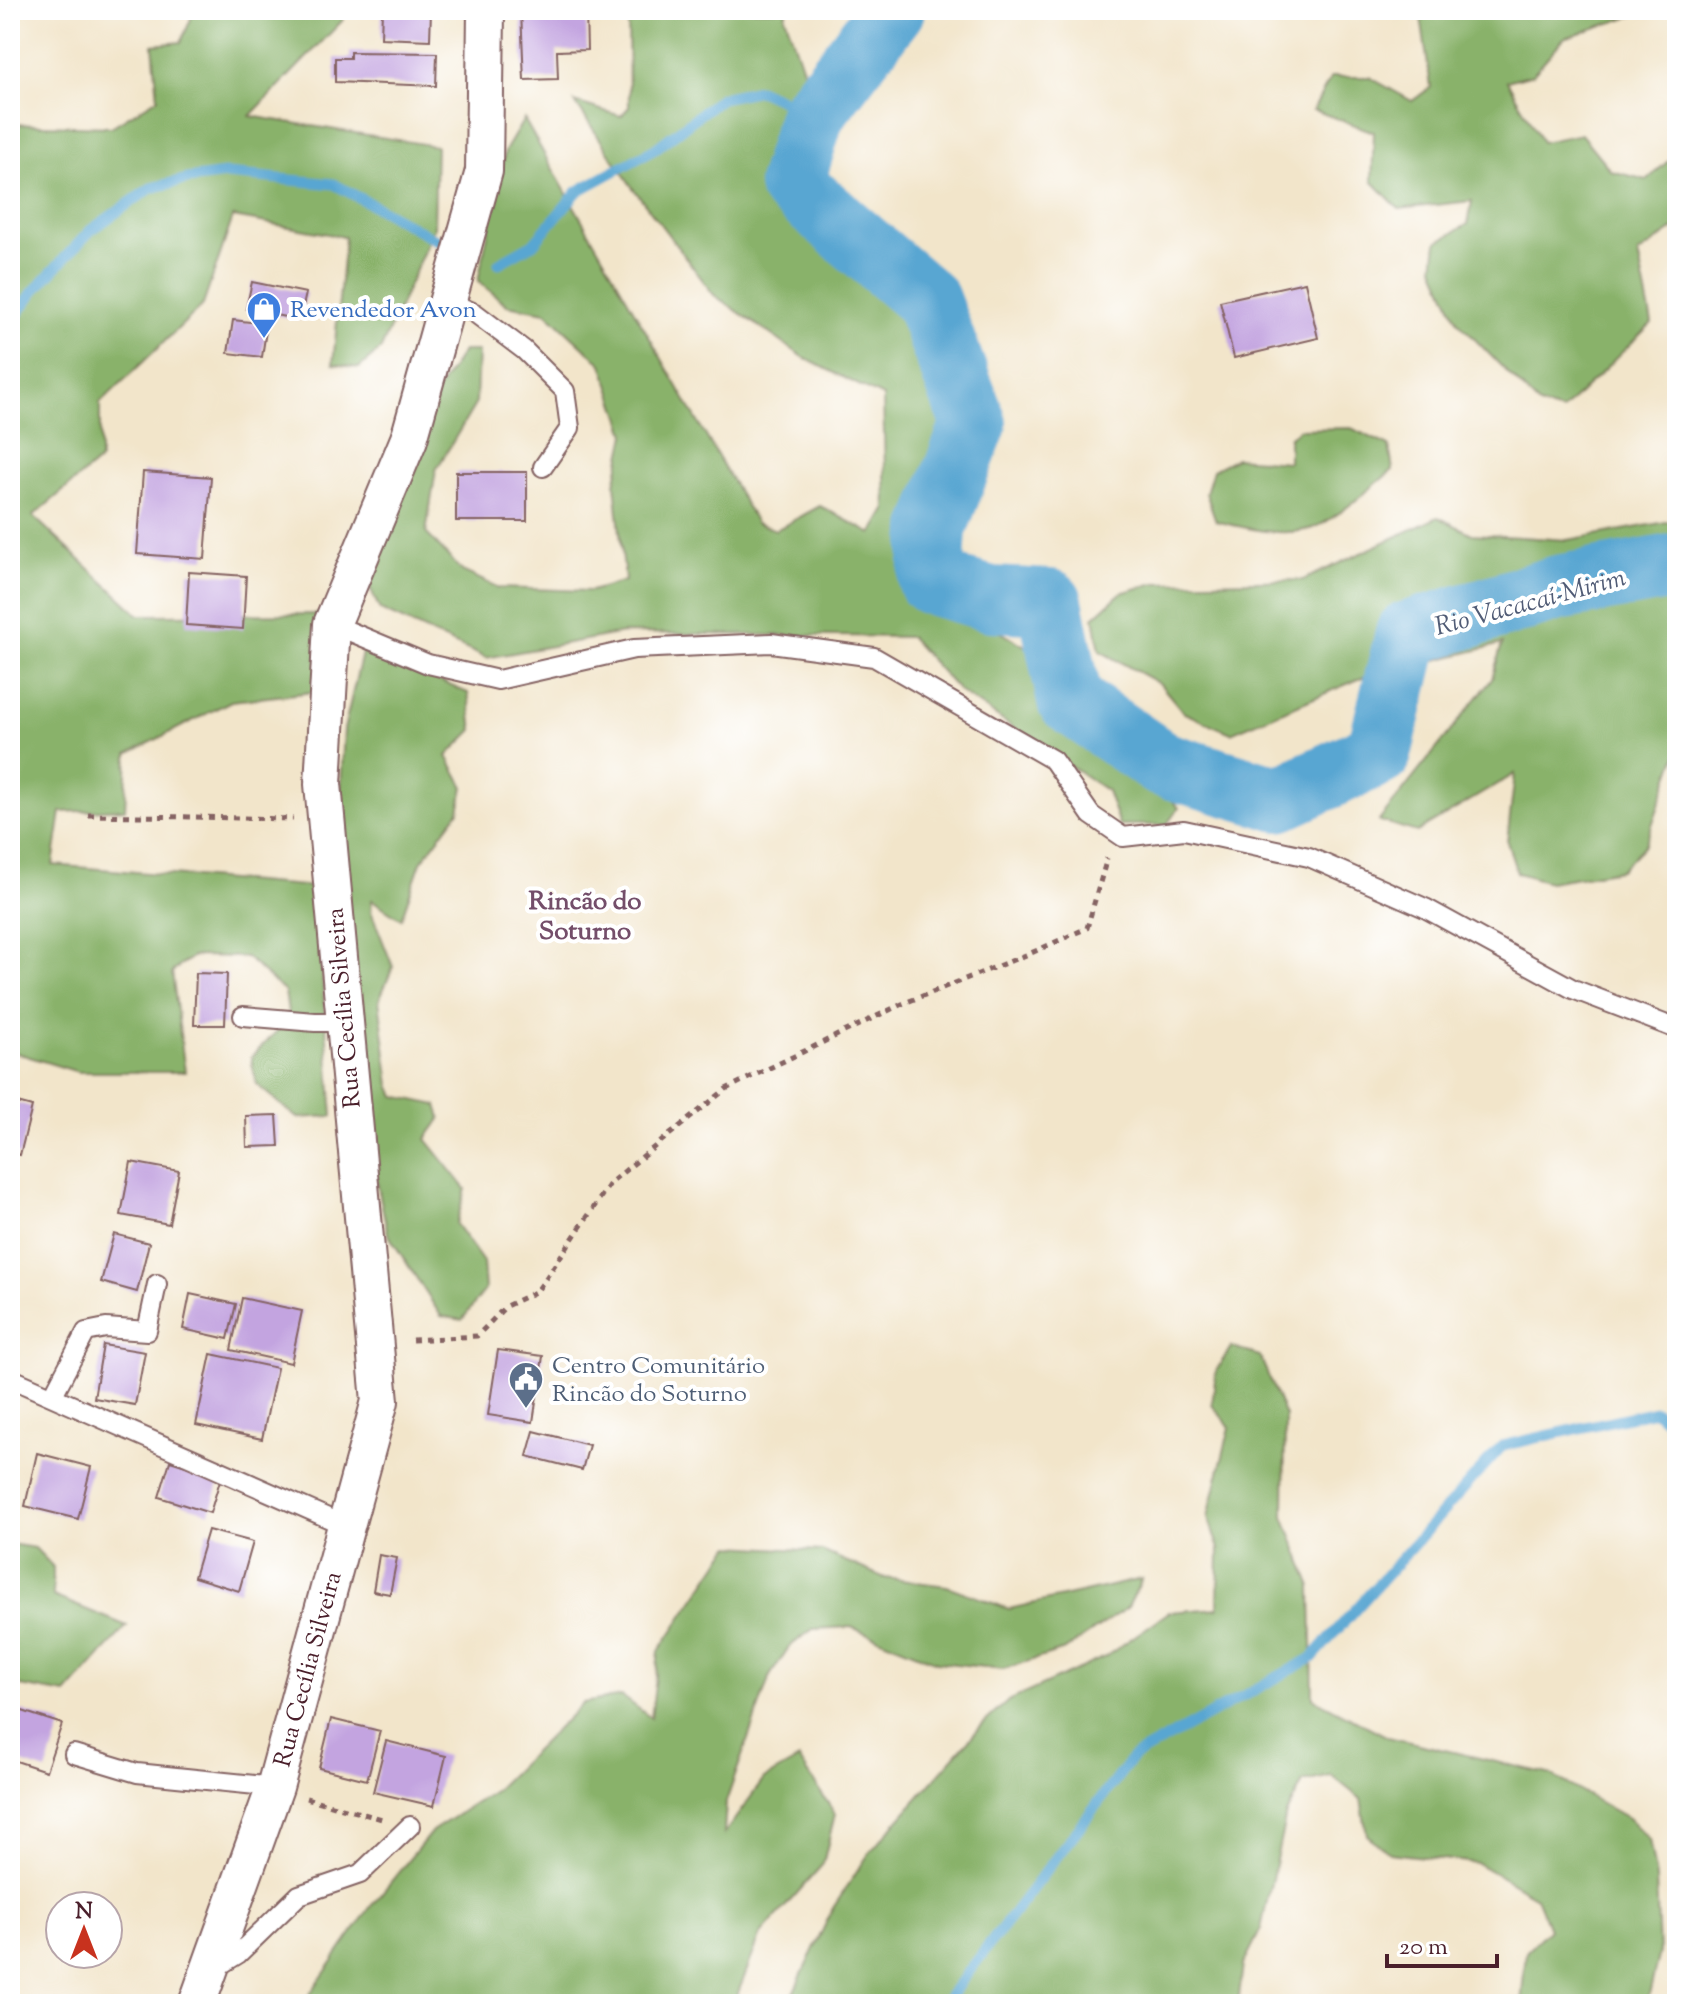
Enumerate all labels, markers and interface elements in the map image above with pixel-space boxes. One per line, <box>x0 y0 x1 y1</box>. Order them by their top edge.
shop icon: Revendedor Avon <box>245 290 283 340</box>
place label: Revendedor Avon <box>290 294 477 328</box>
water label: Rio Vacacaí-Mirim <box>1431 560 1630 647</box>
district label: Rincão do Soturno <box>529 884 641 951</box>
street label: Rua Cecília Silveira <box>319 906 371 1109</box>
place label: Centro Comunitário Rincão do Soturno <box>552 1350 765 1412</box>
public building icon: Centro Comunitário Rincão do Soturno <box>507 1360 545 1410</box>
street label: Rua Cecília Silveira <box>266 1568 351 1771</box>
north arrow <box>44 1890 124 1970</box>
text: N <box>75 1897 93 1929</box>
scale bar <box>1387 1918 1497 1968</box>
text: 20 m <box>1399 1931 1448 1965</box>

